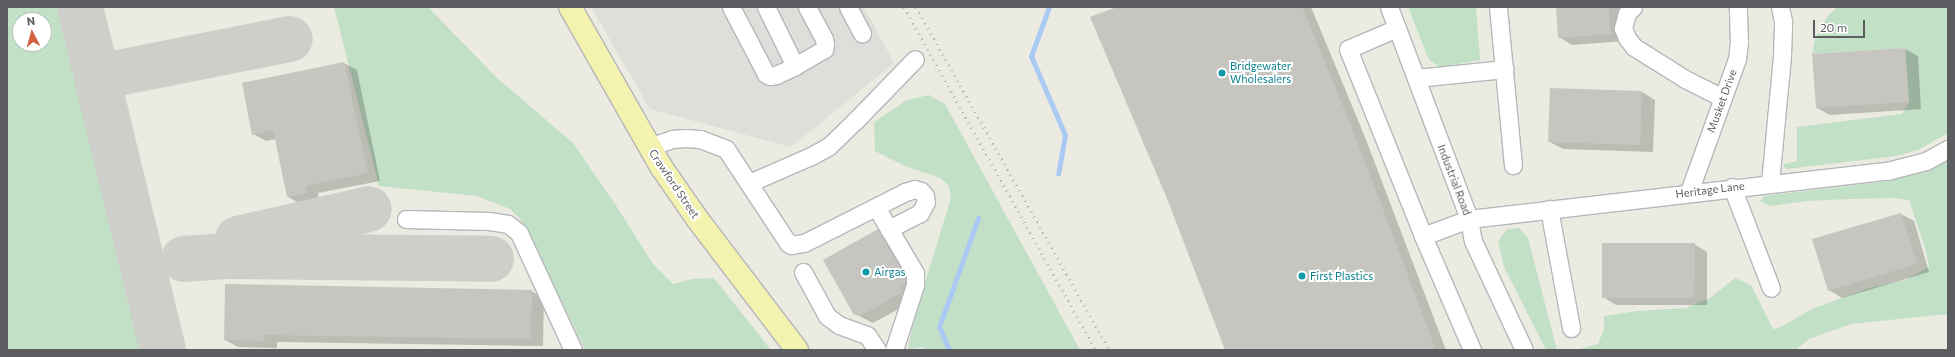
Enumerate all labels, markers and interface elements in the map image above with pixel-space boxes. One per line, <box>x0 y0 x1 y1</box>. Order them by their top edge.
north arrow <box>12 12 52 52</box>
scale bar <box>1815 12 1867 38</box>
text: N <box>26 14 36 27</box>
text: 20 m <box>1820 20 1847 34</box>
place label: Bridgewater Wholesalers <box>1230 60 1291 86</box>
marker: Bridgewater Wholesalers <box>1217 68 1227 78</box>
street label: Musket Drive <box>1704 68 1740 134</box>
street label: Industrial Road <box>1434 143 1474 217</box>
street label: Crawford Street <box>646 147 702 221</box>
street label: Heritage Lane <box>1675 179 1745 201</box>
place label: Airgas <box>874 265 905 279</box>
marker: Airgas <box>861 267 871 277</box>
place label: First Plastics <box>1310 269 1373 283</box>
marker: First Plastics <box>1297 271 1307 281</box>

